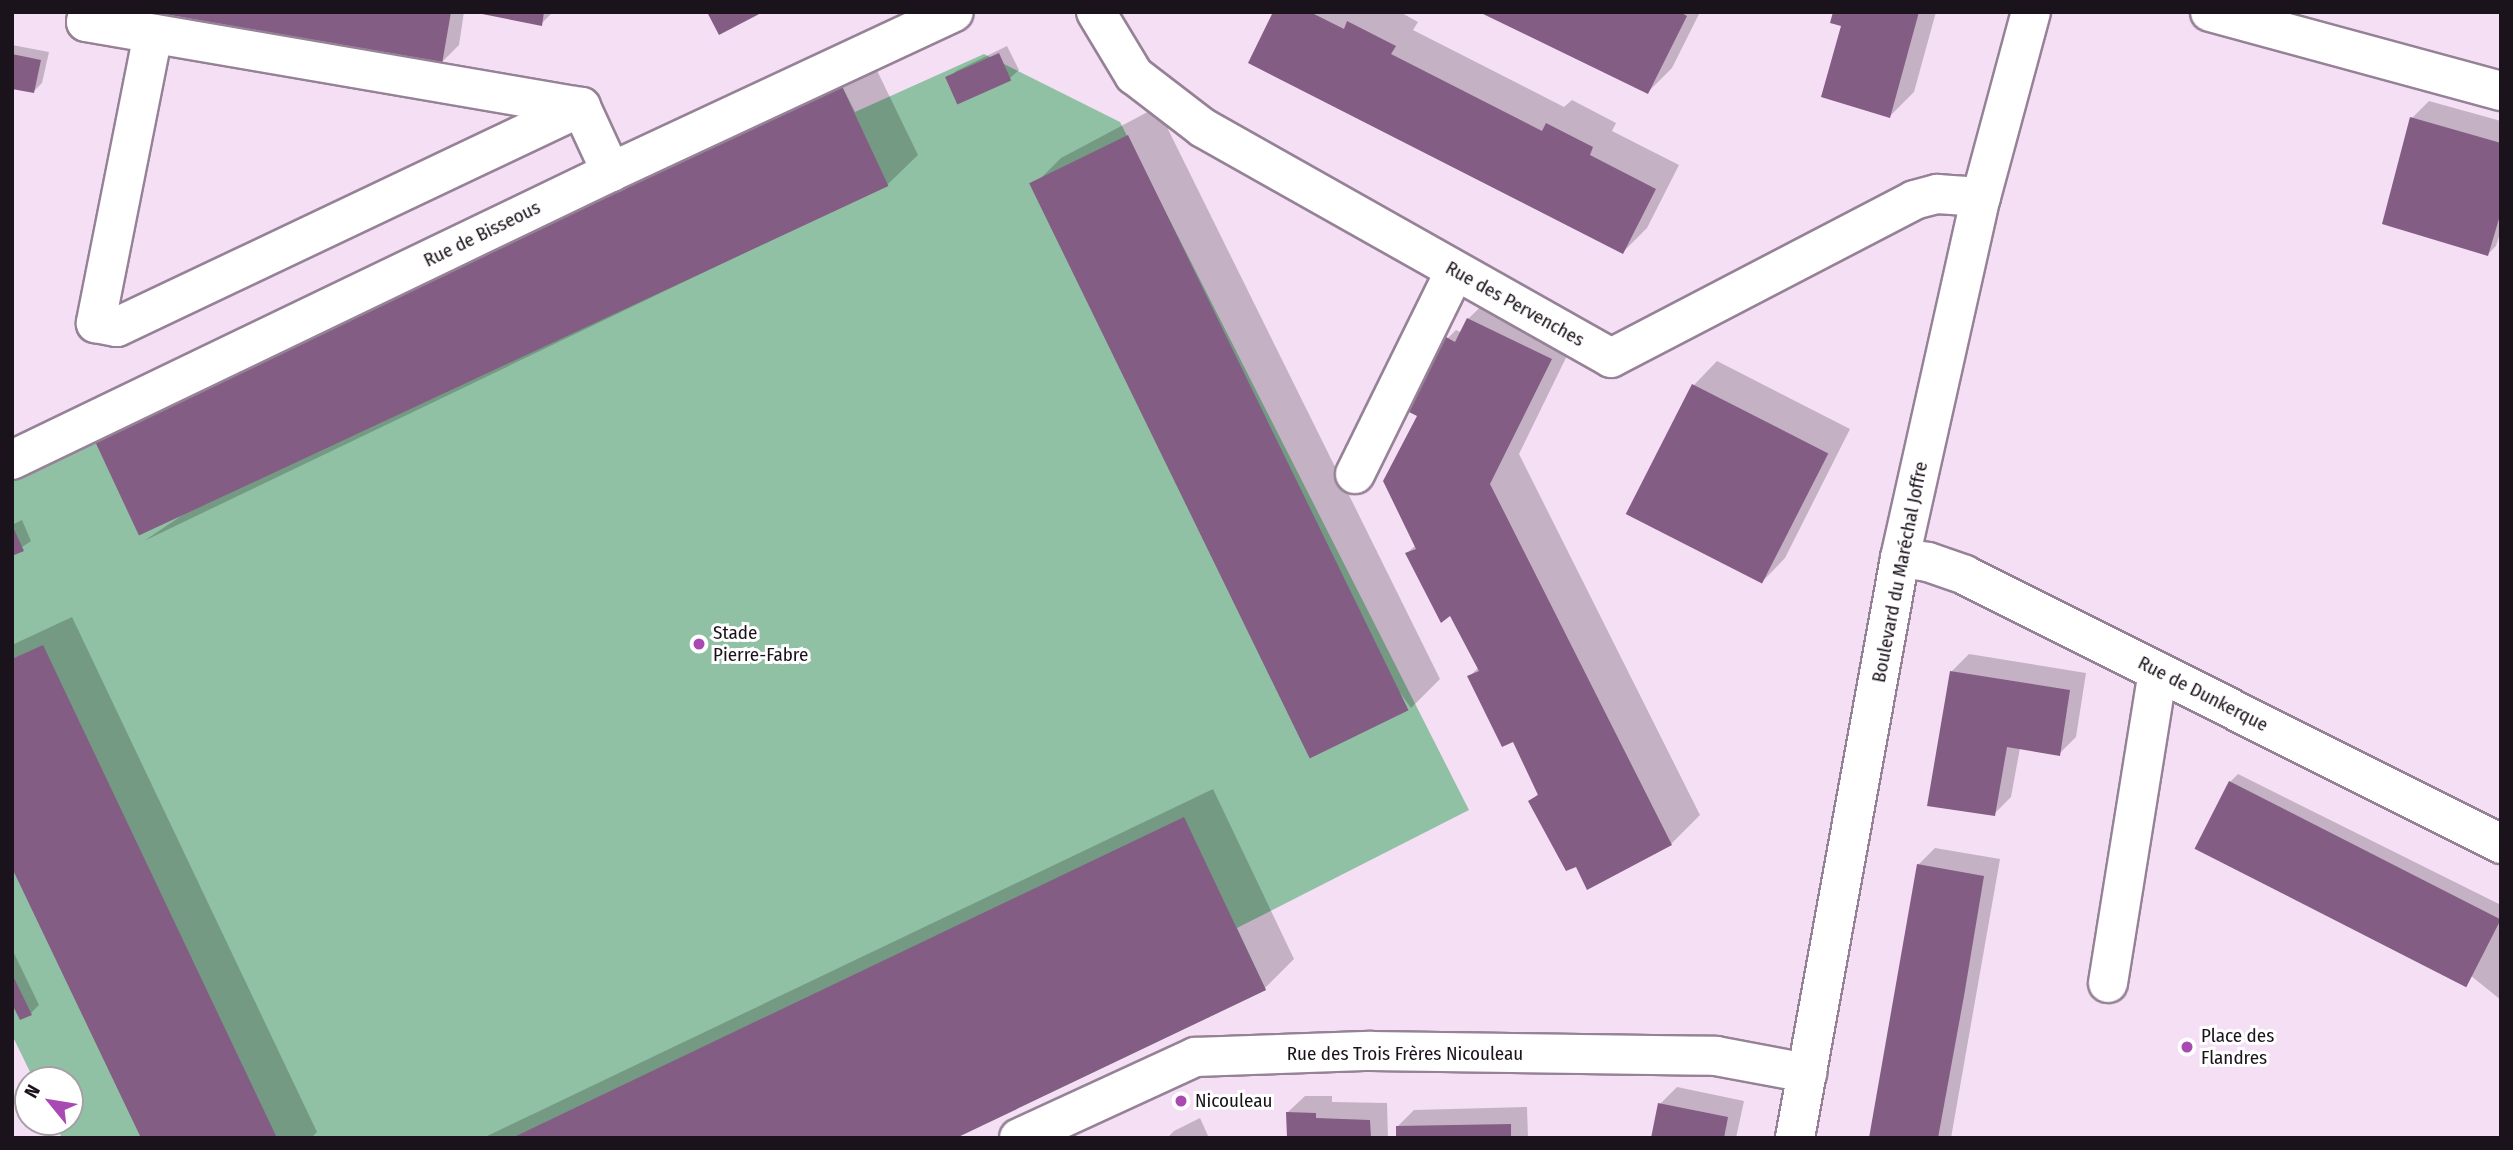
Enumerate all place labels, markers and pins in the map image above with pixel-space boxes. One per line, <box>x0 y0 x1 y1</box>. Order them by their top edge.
place label: Stade Pierre-Fabre <box>713 622 808 666</box>
marker: Stade Pierre-Fabre <box>691 636 707 652</box>
place label: Place des Flandres <box>2201 1025 2274 1069</box>
marker: Place des Flandres <box>2179 1039 2195 1055</box>
place label: Nicouleau <box>1195 1090 1272 1112</box>
marker: Nicouleau <box>1173 1093 1189 1109</box>

